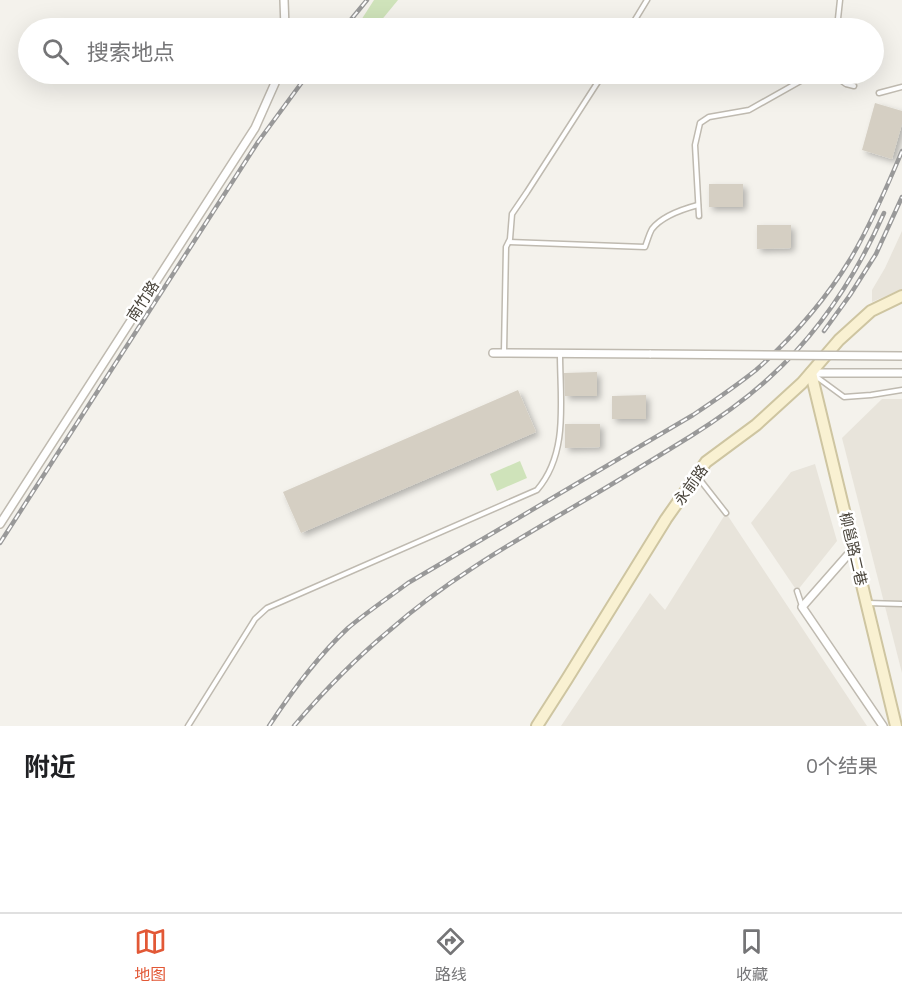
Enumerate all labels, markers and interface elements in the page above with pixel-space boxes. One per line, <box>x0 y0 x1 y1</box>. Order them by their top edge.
search box <box>18 18 884 84</box>
icon: search <box>39 35 72 68</box>
text: 搜索地点 <box>87 38 175 68</box>
street label: 南竹路 <box>122 277 164 325</box>
street label: 永前路 <box>670 461 712 509</box>
street label: 柳邕路二巷 <box>835 510 871 588</box>
text: 附近 <box>24 750 76 785</box>
text: 0个结果 <box>806 753 878 780</box>
tab: 地图 <box>134 925 167 986</box>
tab: 路线 <box>434 925 467 986</box>
tab: 收藏 <box>735 925 768 986</box>

